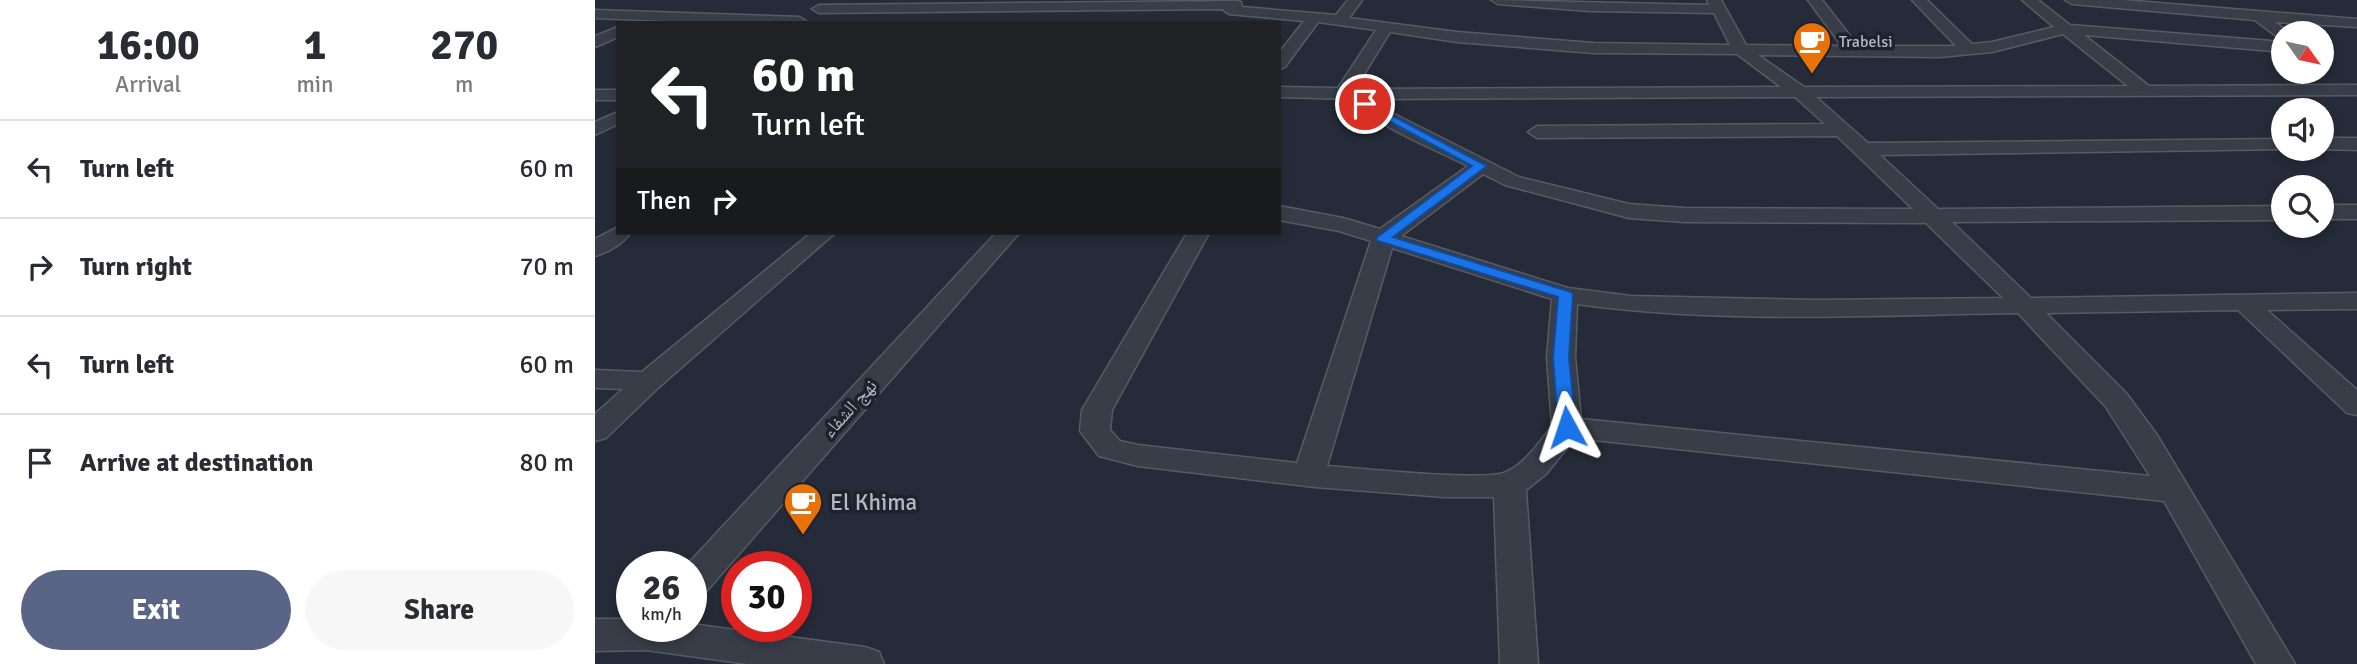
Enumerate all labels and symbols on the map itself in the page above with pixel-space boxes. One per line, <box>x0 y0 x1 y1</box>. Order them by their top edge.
cafe icon: Trabelsi <box>1791 20 1833 75</box>
north arrow <box>2271 21 2335 84</box>
place label: Trabelsi <box>1839 32 1893 52</box>
pin <box>1335 74 1395 134</box>
street label: نهج الشفاء <box>817 374 882 443</box>
position arrow <box>1530 390 1604 464</box>
cafe icon: El Khima <box>782 481 824 536</box>
place label: El Khima <box>830 488 917 517</box>
speed limit sign: 30 <box>721 551 812 642</box>

